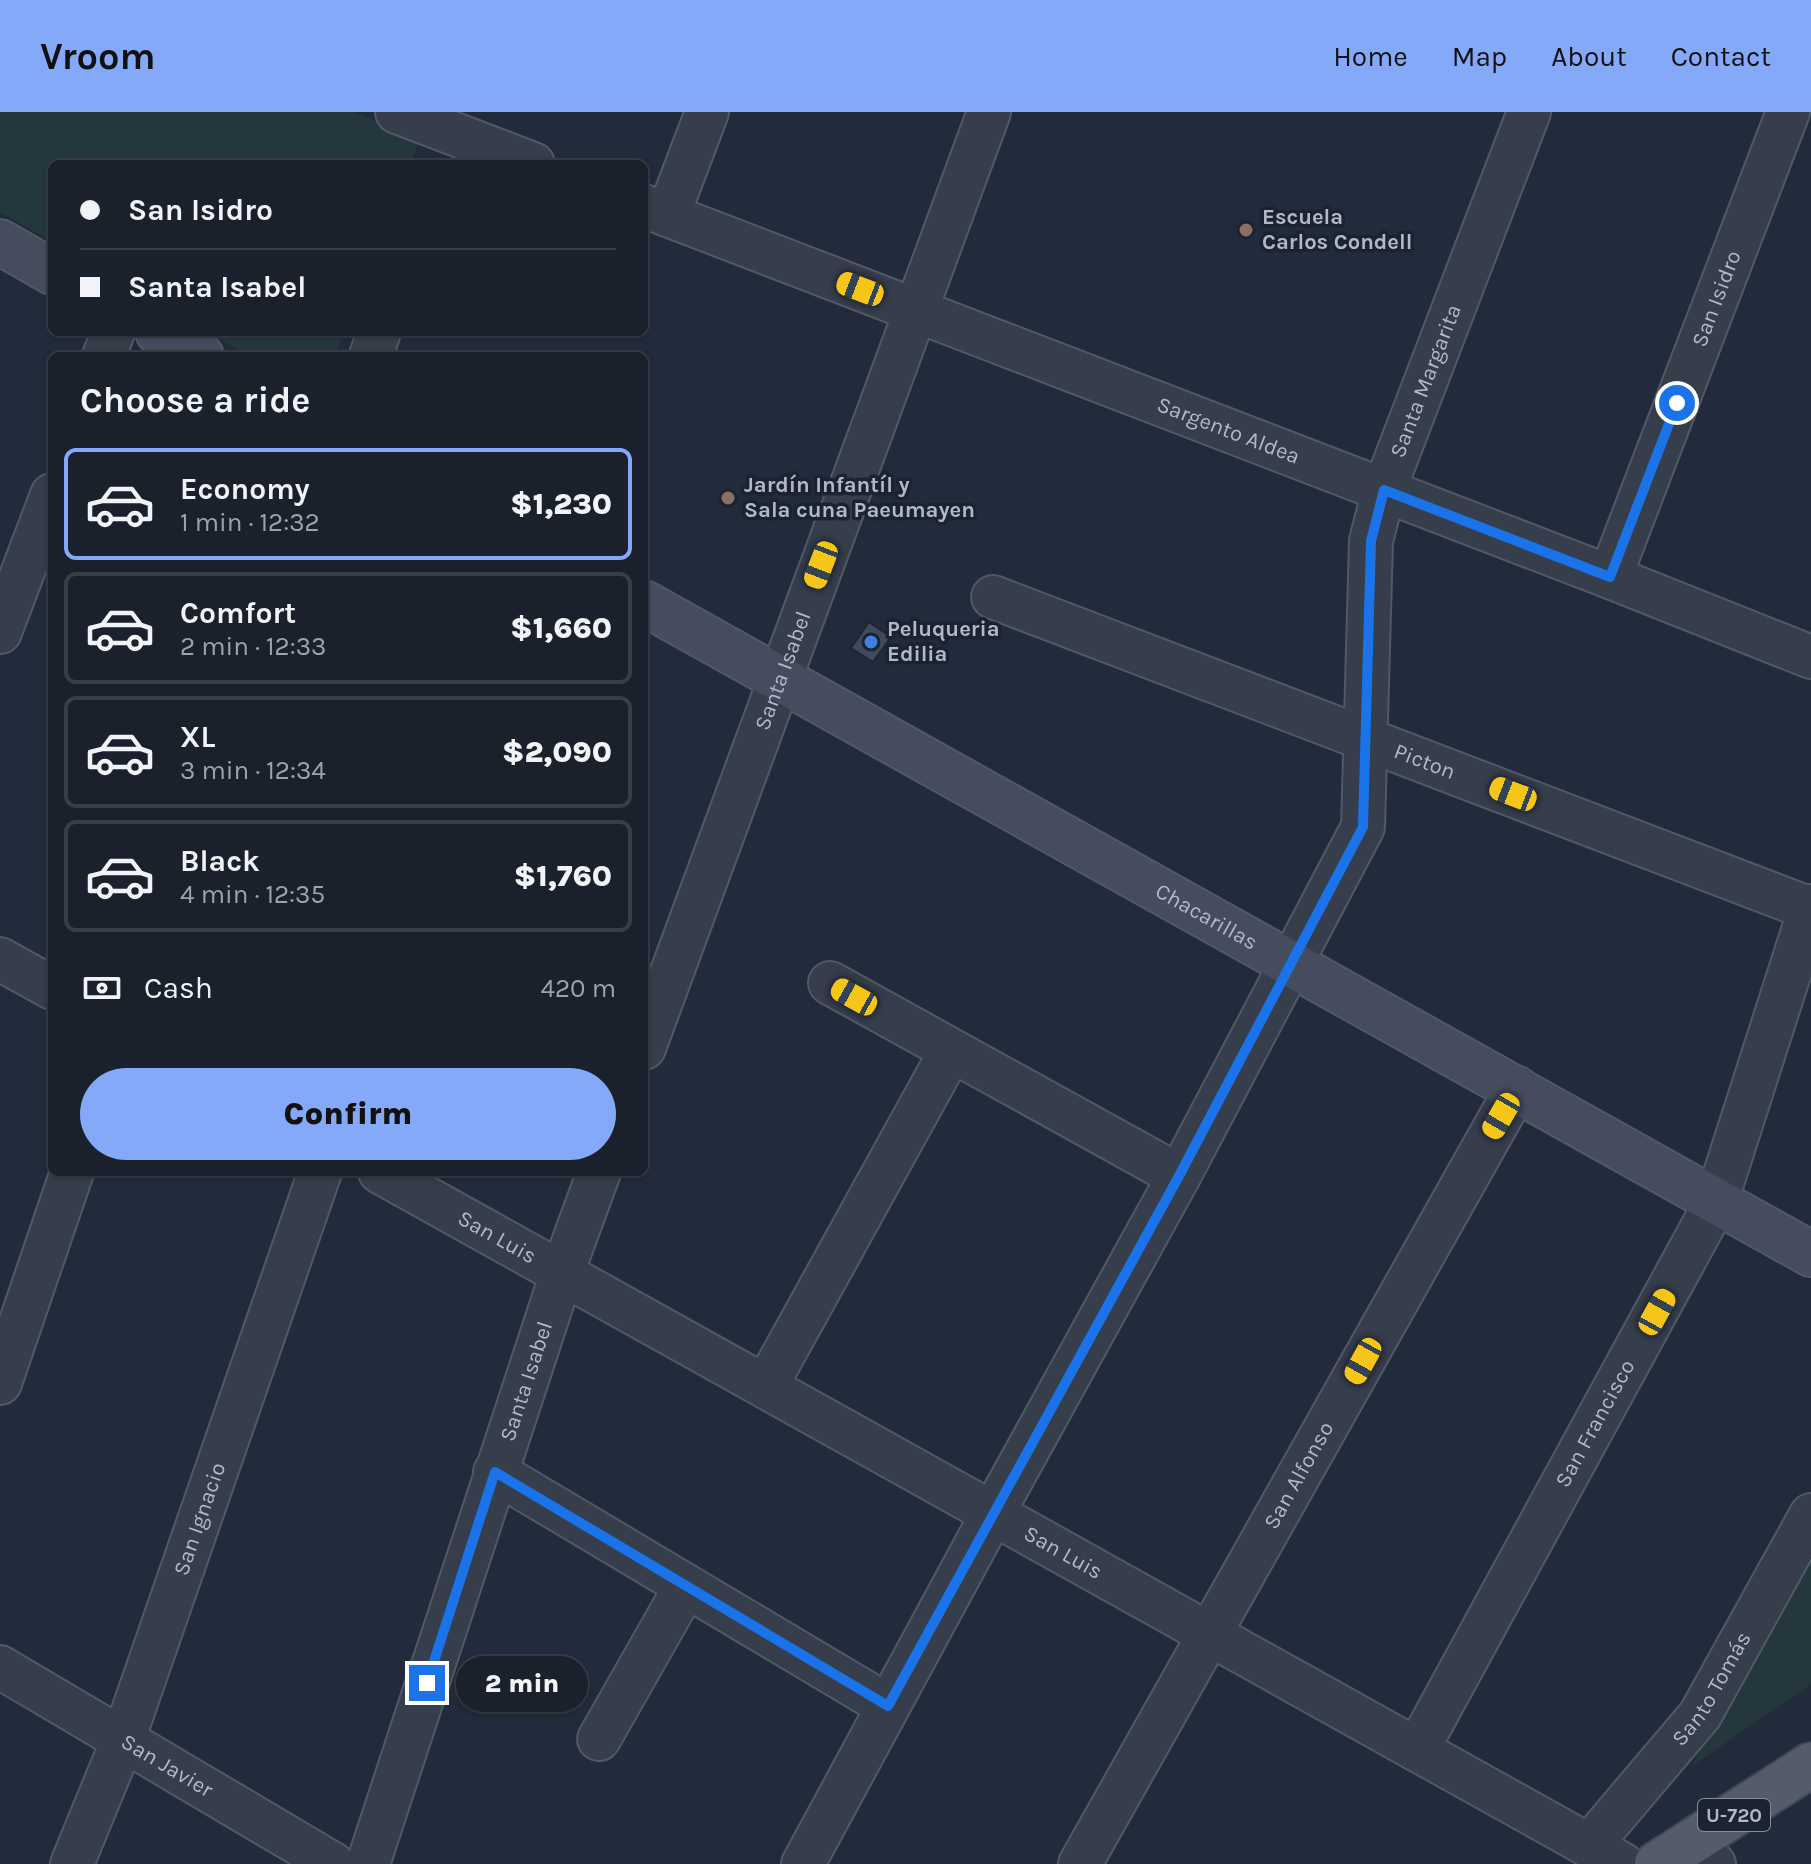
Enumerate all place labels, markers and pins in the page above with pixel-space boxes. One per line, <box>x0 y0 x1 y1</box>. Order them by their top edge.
place label: Escuela Carlos Condell <box>1262 204 1412 255</box>
marker: Escuela Carlos Condell <box>1237 221 1255 239</box>
place label: Jardín Infantíl y Sala cuna Paeumayen <box>744 472 975 523</box>
marker: Jardín Infantíl y Sala cuna Paeumayen <box>719 489 737 507</box>
place label: Peluqueria Edilia <box>887 616 1000 667</box>
marker: Peluqueria Edilia <box>862 633 880 651</box>

